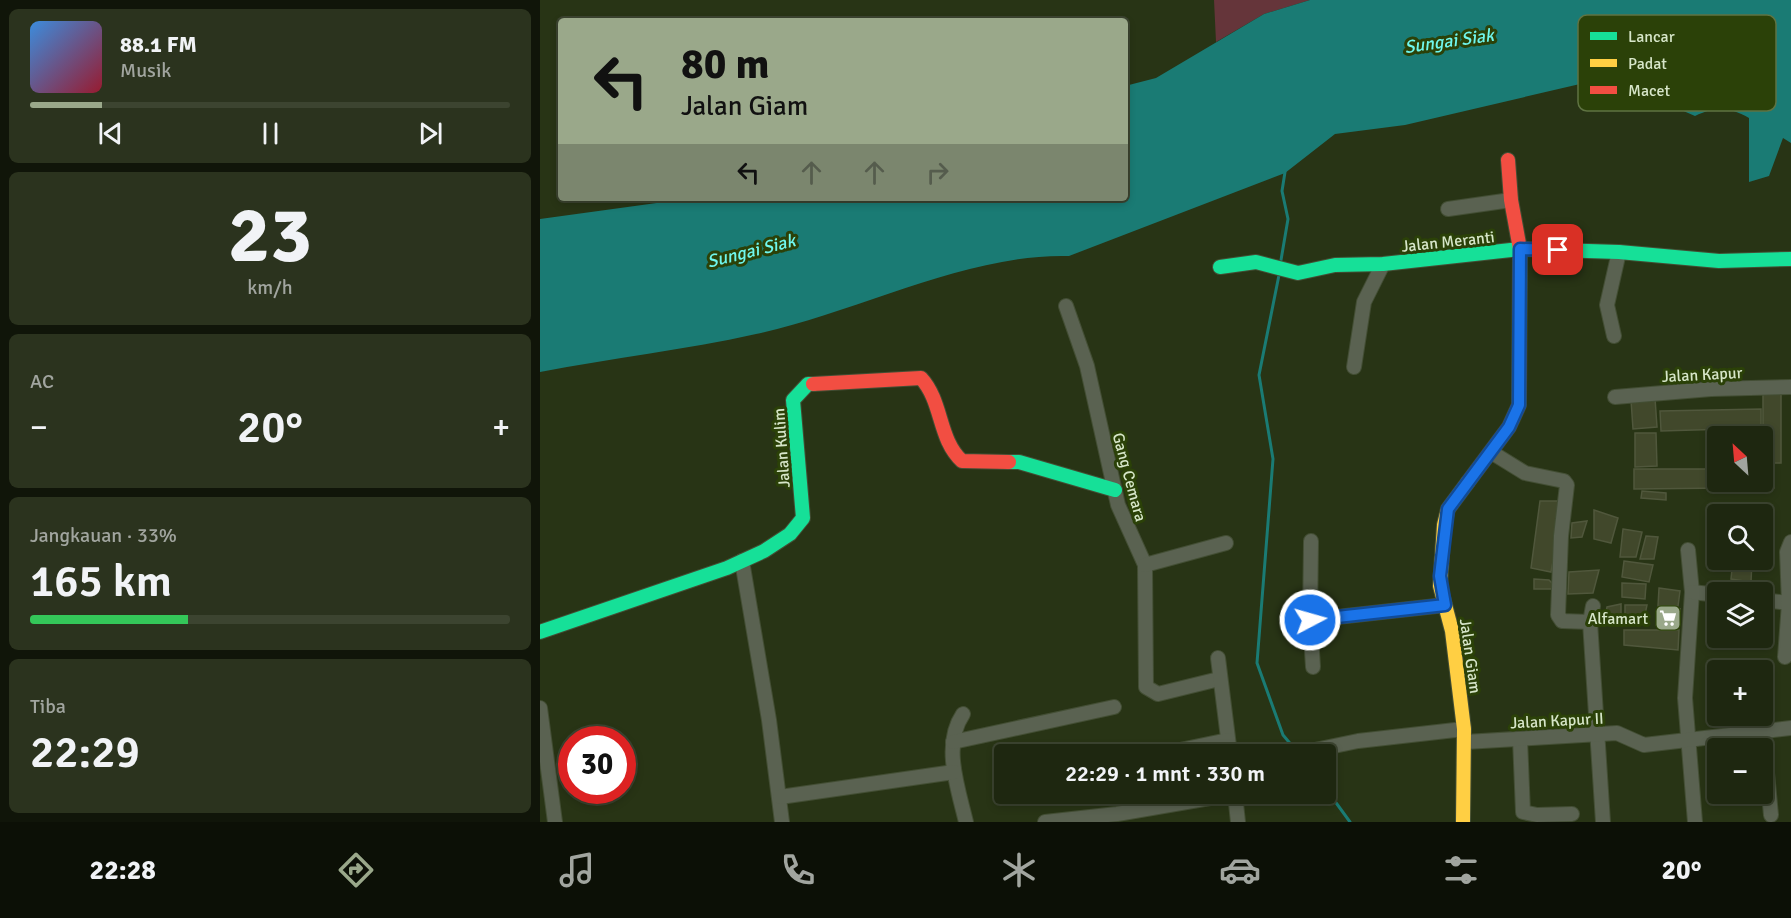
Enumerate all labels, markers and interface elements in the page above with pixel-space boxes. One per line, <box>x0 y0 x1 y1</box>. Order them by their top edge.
legend <box>1578 15 1776 111</box>
water label: Sungai Siak <box>1403 24 1497 58</box>
text: Lancar <box>1628 27 1675 47</box>
text: 88.1 FM <box>120 31 197 58</box>
text: 80 m <box>681 39 770 90</box>
icon: left <box>582 42 660 120</box>
text: Padat <box>1628 54 1667 74</box>
text: Musik <box>120 58 171 83</box>
text: Macet <box>1628 81 1670 101</box>
text: Jalan Giam <box>681 90 808 123</box>
icon: previous <box>94 117 127 150</box>
icon: pause <box>254 117 287 150</box>
icon: next <box>414 117 447 150</box>
icon: left <box>732 156 765 189</box>
icon: ahead <box>795 156 828 189</box>
icon: ahead <box>858 156 891 189</box>
icon: right <box>921 156 954 189</box>
text: 23 <box>228 188 312 284</box>
pin <box>1532 224 1583 275</box>
street label: Jalan Meranti <box>1401 227 1496 257</box>
water label: Sungai Siak <box>705 229 799 273</box>
icon: arrive <box>1541 233 1574 266</box>
text: km/h <box>247 275 293 300</box>
street label: Jalan Kapur <box>1661 363 1743 387</box>
text: AC <box>30 369 54 394</box>
text: 20° <box>237 400 303 455</box>
text: − <box>30 407 48 448</box>
text: + <box>492 407 510 448</box>
street label: Jalan Kulim <box>769 408 795 488</box>
north arrow <box>1707 426 1773 492</box>
map controls <box>1707 426 1773 804</box>
street label: Gang Cemara <box>1108 431 1151 524</box>
button: search <box>1707 504 1773 570</box>
text: Jangkauan · 33% <box>30 523 177 548</box>
text: 165 km <box>30 554 172 609</box>
button: layers <box>1707 582 1773 648</box>
position arrow <box>1278 588 1342 652</box>
supermarket icon: Alfamart <box>1653 603 1683 633</box>
place label: Alfamart <box>1588 609 1648 629</box>
street label: Jalan Giam <box>1455 617 1485 695</box>
button: + <box>1707 660 1773 726</box>
text: Tiba <box>30 694 66 719</box>
street label: Jalan Kapur II <box>1510 709 1604 733</box>
text: 22:29 <box>30 725 140 780</box>
speed limit sign: 30 <box>558 726 636 804</box>
button: − <box>1707 738 1773 804</box>
text: 22:29 · 1 mnt · 330 m <box>1065 760 1265 787</box>
icon: directions <box>335 849 377 891</box>
icon: music <box>556 849 598 891</box>
icon: phone <box>777 849 819 891</box>
icon: climate <box>998 849 1040 891</box>
icon: car <box>1219 849 1261 891</box>
icon: filters <box>1440 849 1482 891</box>
text: 22:28 <box>90 854 156 887</box>
text: 20° <box>1661 854 1701 887</box>

